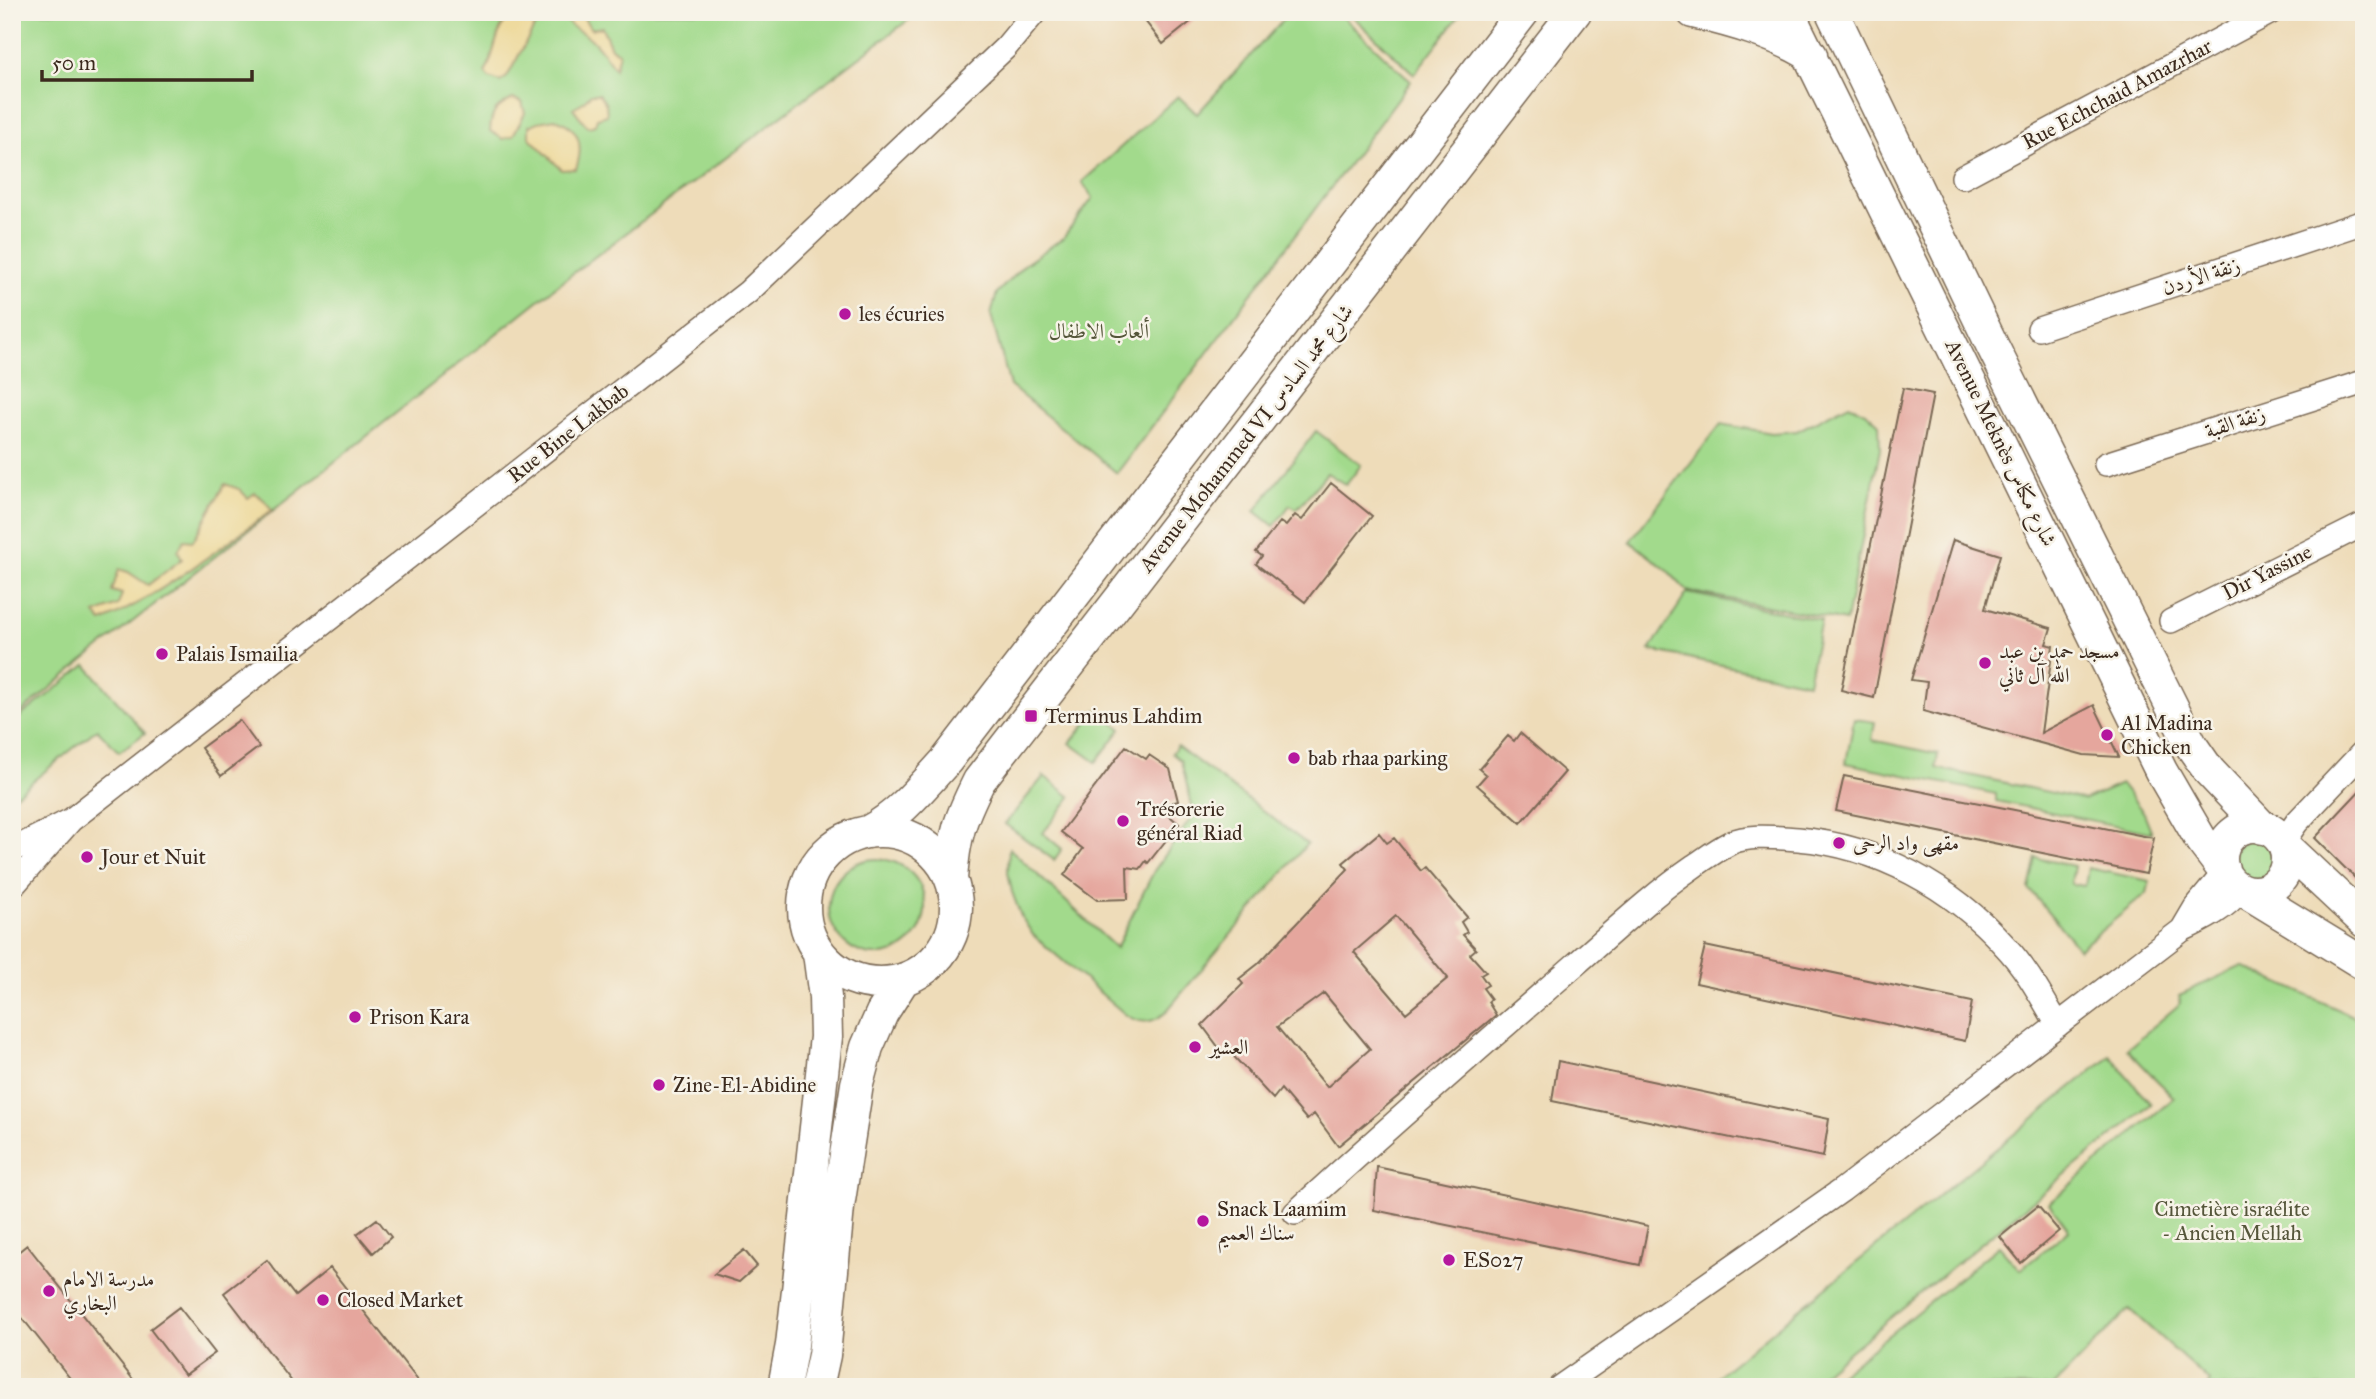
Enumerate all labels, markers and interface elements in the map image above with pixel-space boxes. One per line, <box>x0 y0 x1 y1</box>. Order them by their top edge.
street label: Rue Echchaid Amazrhar <box>2018 33 2216 155</box>
scale bar <box>42 38 252 82</box>
text: 50 m <box>52 50 97 76</box>
street label: زنقة الأردن <box>2158 249 2243 301</box>
street label: Avenue Mohammed VI شارع محمد السادس <box>1133 299 1363 581</box>
place label: les écuries <box>859 301 944 327</box>
marker: les écuries <box>837 306 853 322</box>
park label: ألعاب الاطفال <box>1049 316 1149 344</box>
street label: Avenue Meknès شارع مكناس <box>1935 334 2062 553</box>
street label: Rue Bine Lakbab <box>502 378 634 488</box>
street label: زنقة القبة <box>2201 400 2269 444</box>
street label: Dir Yassine <box>2218 538 2316 606</box>
place label: مسجد حمد بن عبد الله آل ثاني <box>1999 638 2120 692</box>
place label: Palais Ismailia <box>176 641 298 667</box>
marker: Palais Ismailia <box>154 646 170 662</box>
marker: مسجد حمد بن عبد الله آل ثاني <box>1977 655 1993 671</box>
place label: Terminus Lahdim <box>1045 703 1203 729</box>
marker: Terminus Lahdim <box>1023 708 1039 724</box>
place label: Al Madina Chicken <box>2120 710 2213 760</box>
marker: Al Madina Chicken <box>2099 727 2115 743</box>
place label: bab rhaa parking <box>1308 745 1447 771</box>
marker: bab rhaa parking <box>1286 750 1302 766</box>
place label: Trésorerie général Riad <box>1137 796 1243 846</box>
marker: Trésorerie général Riad <box>1115 813 1131 829</box>
place label: مقهى واد الرحى <box>1853 830 1959 857</box>
marker: مقهى واد الرحى <box>1831 835 1847 851</box>
place label: Jour et Nuit <box>99 844 206 870</box>
marker: Jour et Nuit <box>79 849 95 865</box>
place label: Prison Kara <box>369 1004 469 1030</box>
marker: Prison Kara <box>347 1009 363 1025</box>
place label: العشير <box>1207 1034 1248 1060</box>
marker: العشير <box>1187 1039 1203 1055</box>
place label: Zine-El-Abidine <box>673 1072 817 1098</box>
marker: Zine-El-Abidine <box>651 1077 667 1093</box>
place label: Snack Laamim سناك العميم <box>1217 1196 1347 1254</box>
park label: Cimetière israélite - Ancien Mellah <box>2154 1196 2310 1246</box>
marker: Snack Laamim سناك العميم <box>1195 1213 1211 1229</box>
place label: ES027 <box>1463 1247 1523 1273</box>
marker: ES027 <box>1441 1252 1457 1268</box>
place label: مدرسة الامام البخاري <box>63 1266 154 1319</box>
marker: مدرسة الامام البخاري <box>41 1283 57 1299</box>
place label: Closed Market <box>337 1287 464 1313</box>
marker: Closed Market <box>315 1292 331 1308</box>

